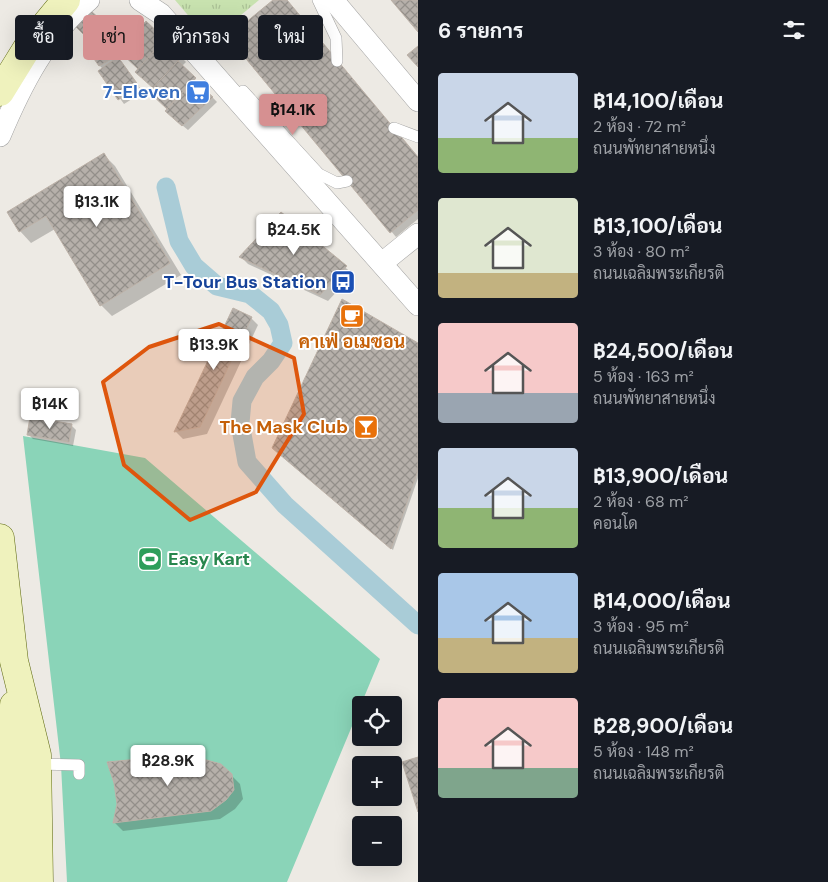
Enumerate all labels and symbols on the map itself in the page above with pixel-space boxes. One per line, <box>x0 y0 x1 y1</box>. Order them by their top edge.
supermarket icon: 7-Eleven <box>185 79 211 105</box>
place label: 7-Eleven <box>103 80 180 104</box>
pin: ฿14.1K <box>252 94 334 136</box>
pin: ฿13.1K <box>56 186 138 228</box>
pin: ฿24.5K <box>253 214 335 256</box>
bus stop icon: T-Tour Bus Station <box>330 269 356 295</box>
place label: T-Tour Bus Station <box>164 270 326 294</box>
cafe icon: คาเฟ่ อเมซอน <box>339 303 365 329</box>
pin: ฿13.9K <box>173 328 255 371</box>
place label: คาเฟ่ อเมซอน <box>299 330 405 354</box>
pin: ฿14K <box>20 388 80 430</box>
bar icon: The Mask Club <box>353 414 379 440</box>
place label: The Mask Club <box>219 415 348 439</box>
sports icon: Easy Kart <box>137 546 163 572</box>
place label: Easy Kart <box>168 547 250 571</box>
pin: ฿28.9K <box>127 744 209 787</box>

